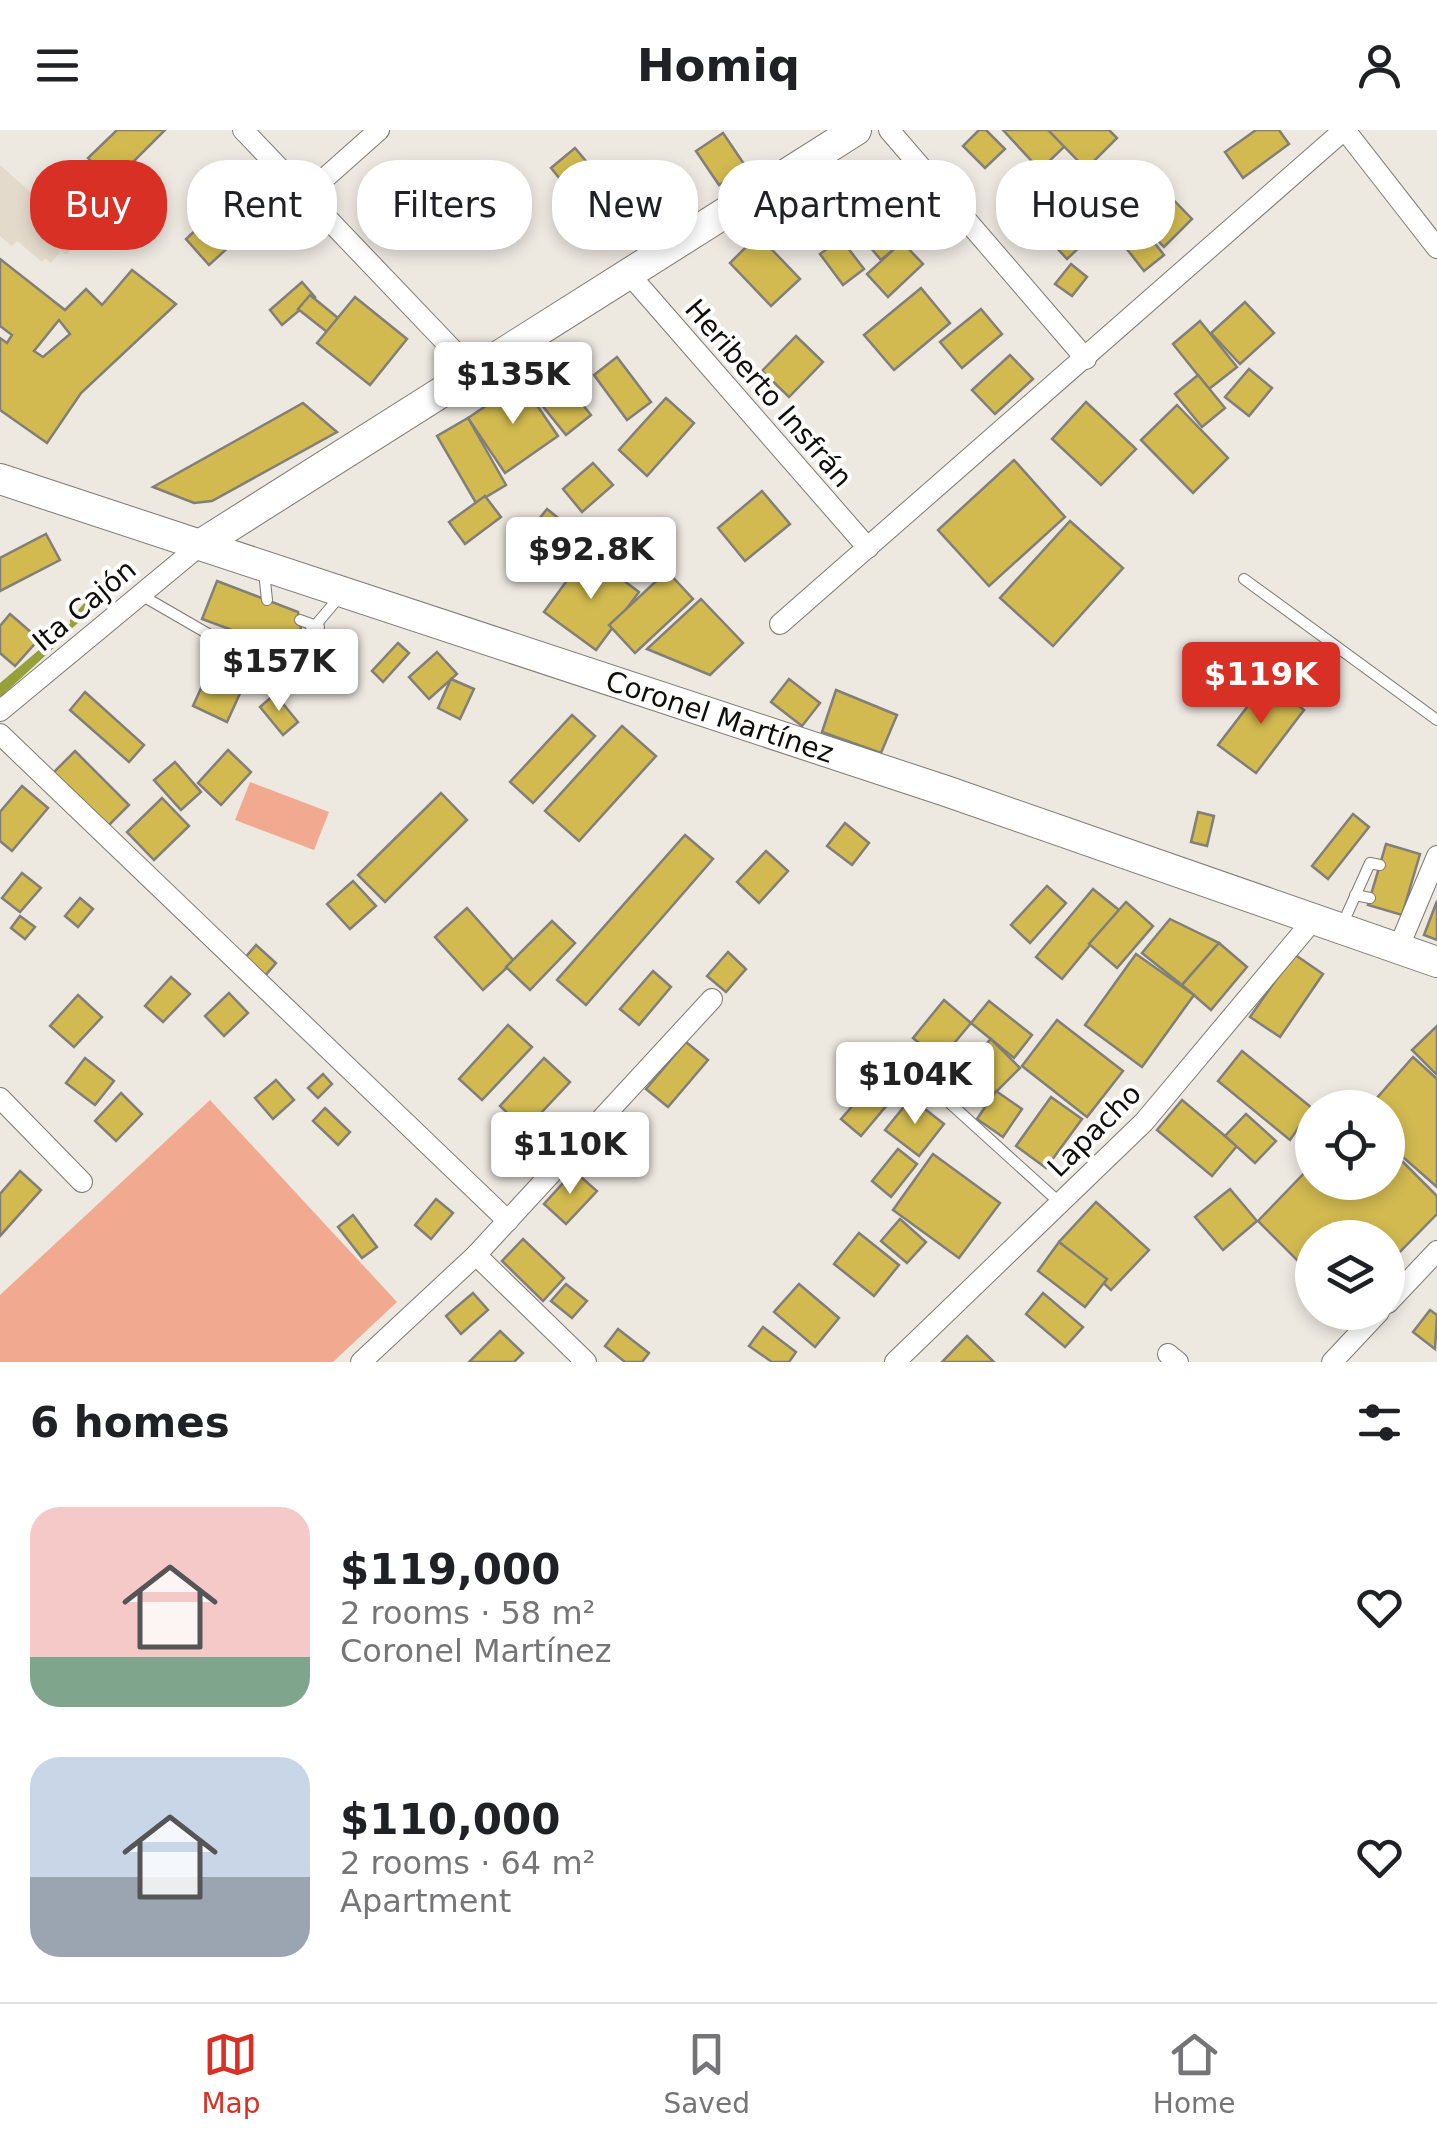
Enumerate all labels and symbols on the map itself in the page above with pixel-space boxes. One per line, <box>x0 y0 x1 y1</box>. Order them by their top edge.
street label: Heriberto Insfrán <box>678 293 859 494</box>
pin: $135K <box>443 342 583 427</box>
pin: $92.8K <box>510 517 672 602</box>
street label: Ita Cajón <box>26 553 143 658</box>
pin: $157K <box>209 629 349 714</box>
pin: $119K <box>1191 642 1331 727</box>
street label: Coronel Martínez <box>602 664 838 770</box>
pin: $104K <box>845 1042 985 1127</box>
street label: Lapacho <box>1041 1077 1148 1184</box>
pin: $110K <box>500 1112 640 1197</box>

